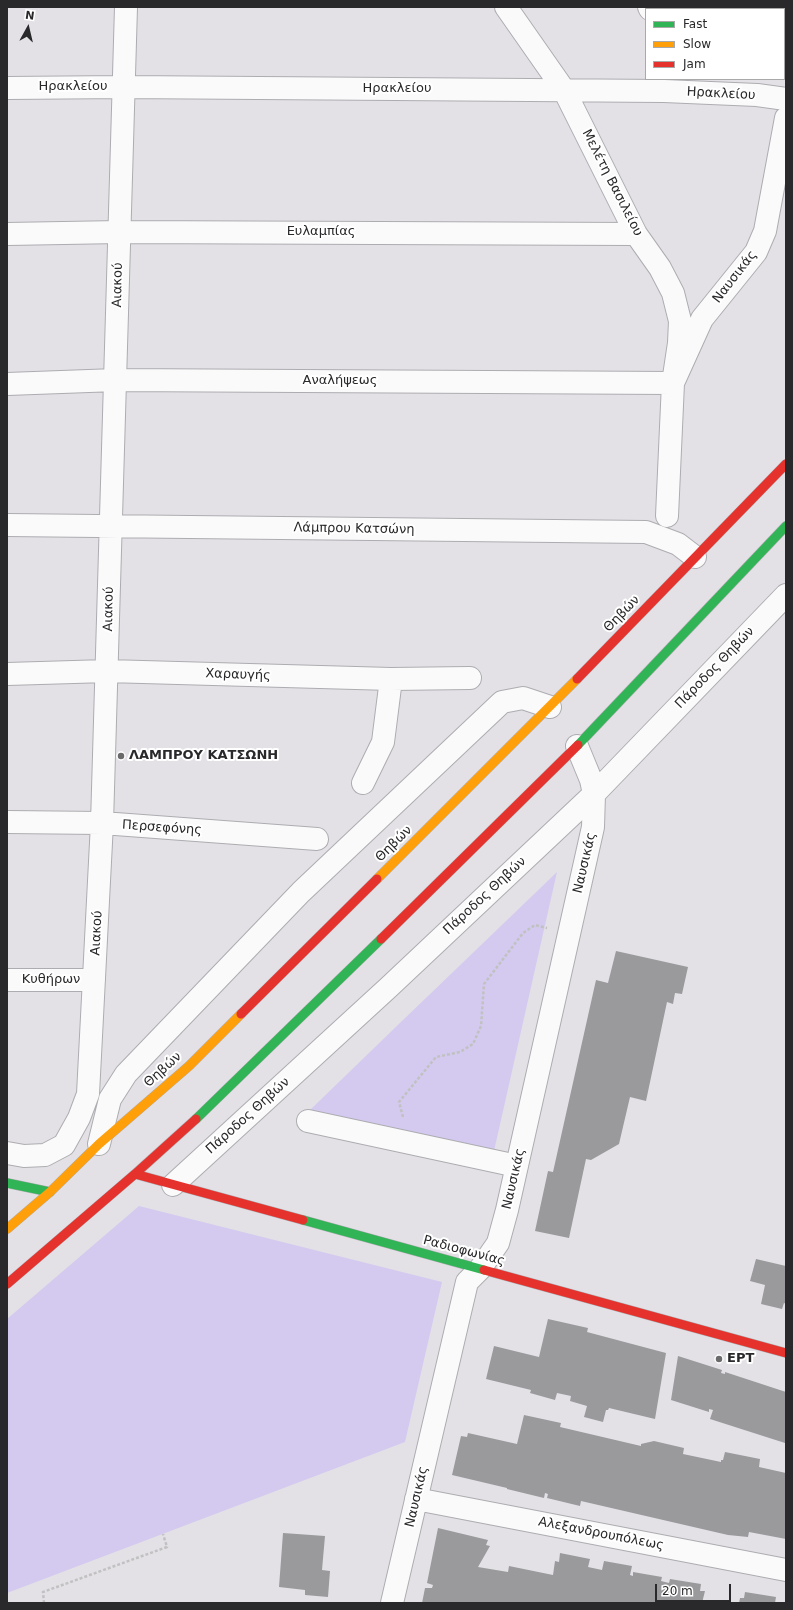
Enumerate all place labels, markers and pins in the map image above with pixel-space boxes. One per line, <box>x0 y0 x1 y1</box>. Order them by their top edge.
place label: ΛΑΜΠΡΟΥ ΚΑΤΣΩΝΗ <box>129 748 278 764</box>
marker: ΛΑΜΠΡΟΥ ΚΑΤΣΩΝΗ <box>116 751 126 761</box>
place label: ΕΡΤ <box>727 1351 754 1367</box>
marker: ΕΡΤ <box>714 1354 724 1364</box>

